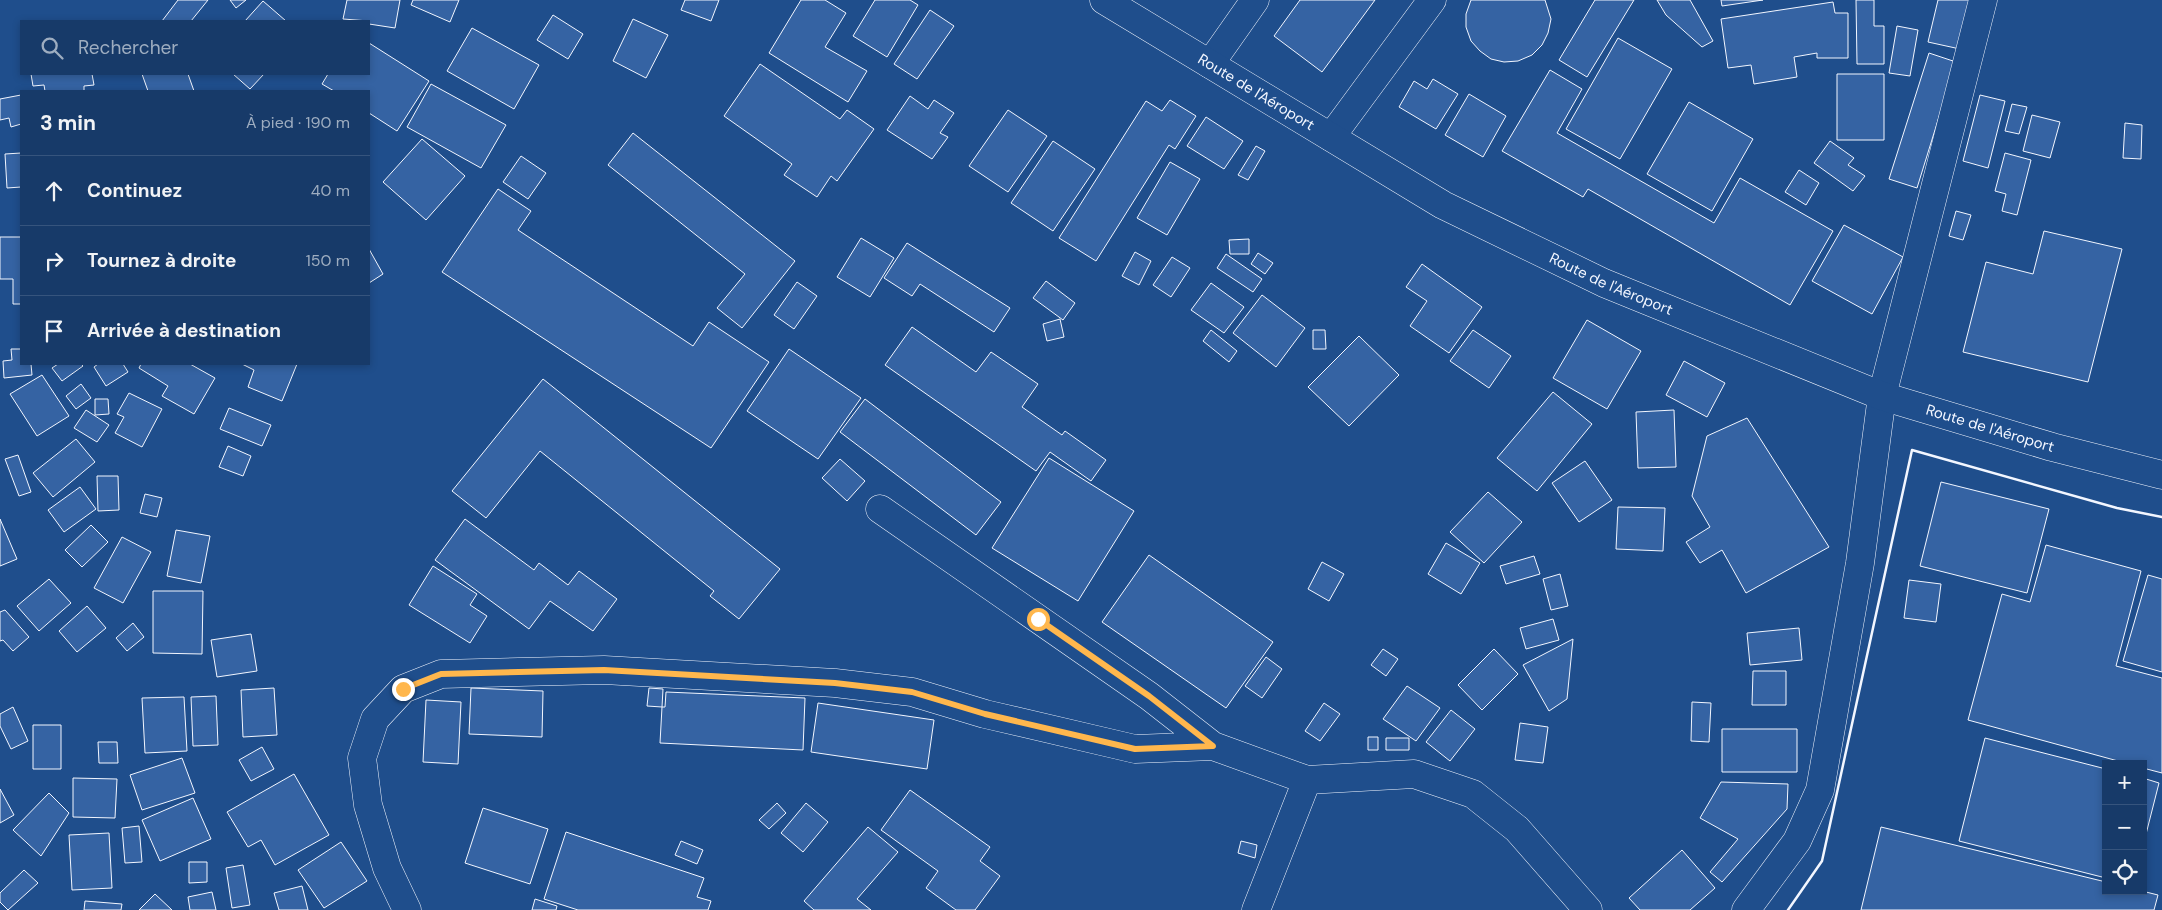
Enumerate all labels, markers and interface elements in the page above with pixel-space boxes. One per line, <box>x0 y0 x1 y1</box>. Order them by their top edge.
search box <box>20 20 370 75</box>
icon: search <box>38 34 66 62</box>
text: Rechercher <box>78 35 178 60</box>
street label: Route de l'Aéroport <box>1194 49 1318 135</box>
text: 3 min <box>40 109 96 137</box>
text: À pied · 190 m <box>246 112 350 133</box>
icon: ahead <box>40 177 68 205</box>
text: Continuez <box>87 178 182 203</box>
text: 40 m <box>311 180 350 201</box>
icon: right <box>40 247 68 275</box>
text: Tournez à droite <box>87 248 237 273</box>
street label: Route de l'Aéroport <box>1546 248 1676 320</box>
text: 150 m <box>306 250 350 271</box>
icon: arrive <box>40 317 68 345</box>
text: Arrivée à destination <box>87 318 281 343</box>
street label: Route de l'Aéroport <box>1924 400 2057 457</box>
route start <box>1027 608 1050 631</box>
route end <box>392 678 415 701</box>
map controls <box>2102 760 2147 895</box>
button: + <box>2102 760 2147 805</box>
button: − <box>2102 805 2147 850</box>
button: locate <box>2102 850 2147 895</box>

